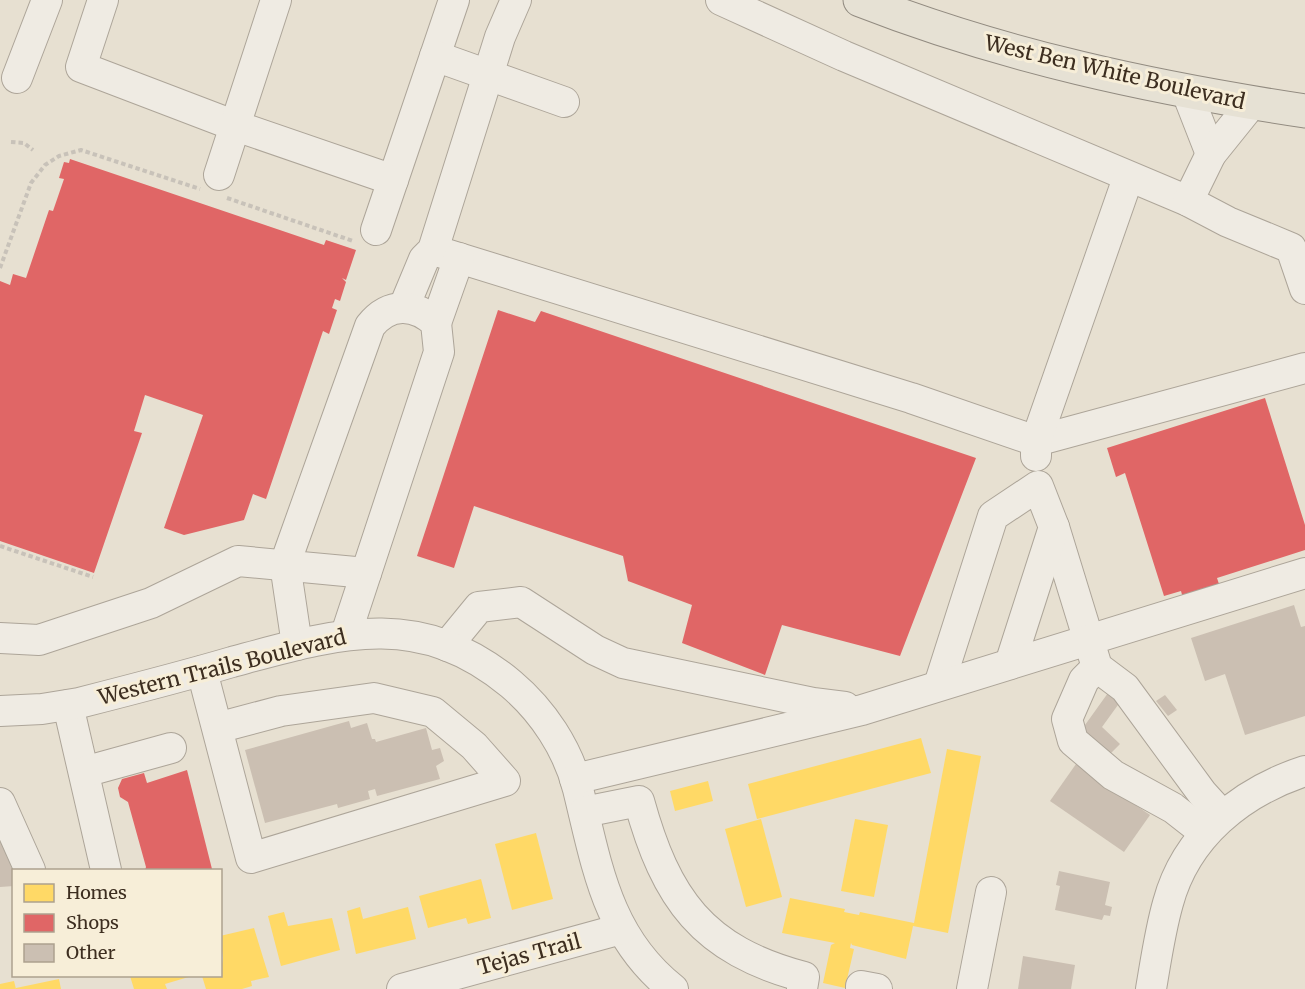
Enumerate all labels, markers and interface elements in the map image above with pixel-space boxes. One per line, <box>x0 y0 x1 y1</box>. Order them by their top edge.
street label: West Ben White Boulevard <box>981 29 1248 115</box>
street label: Western Trails Boulevard <box>94 623 349 711</box>
legend <box>12 869 222 977</box>
text: Homes <box>66 881 127 904</box>
text: Shops <box>66 911 119 934</box>
street label: Tejas Trail <box>474 927 584 981</box>
text: Other <box>66 941 116 964</box>

